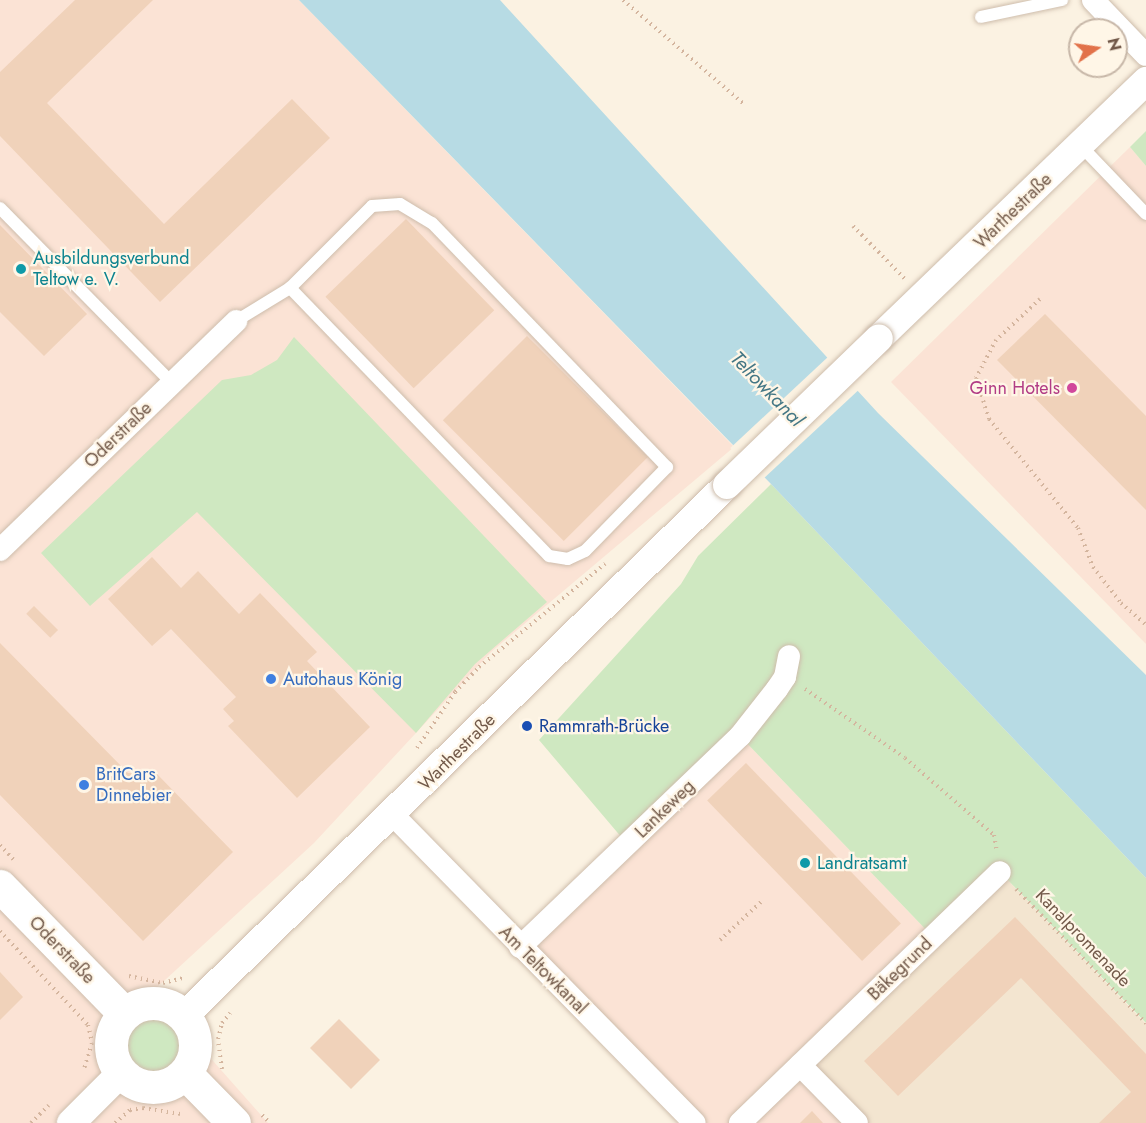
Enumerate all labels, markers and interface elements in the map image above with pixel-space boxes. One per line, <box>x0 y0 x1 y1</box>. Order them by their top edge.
north arrow <box>1068 18 1128 78</box>
text: N <box>1101 36 1127 53</box>
street label: Warthestraße <box>970 169 1056 253</box>
place label: Ausbildungsverbund Teltow e. V. <box>33 248 189 290</box>
marker: Ausbildungsverbund Teltow e. V. <box>14 262 28 276</box>
water label: Teltowkanal <box>725 347 809 431</box>
place label: Ginn Hotels <box>969 377 1060 399</box>
marker: Ginn Hotels <box>1065 381 1079 395</box>
street label: Oderstraße <box>80 397 156 473</box>
place label: Autohaus König <box>283 668 402 690</box>
marker: Autohaus König <box>264 672 278 686</box>
street label: Warthestraße <box>414 709 500 795</box>
place label: Rammrath-Brücke <box>539 715 669 737</box>
marker: Rammrath-Brücke <box>520 719 534 733</box>
place label: BritCars Dinnebier <box>96 764 171 806</box>
street label: Lankeweg <box>631 775 699 843</box>
marker: BritCars Dinnebier <box>77 778 91 792</box>
place label: Landratsamt <box>817 852 907 874</box>
marker: Landratsamt <box>798 856 812 870</box>
street label: Kanalpromenade <box>1031 884 1135 992</box>
street label: Oderstraße <box>24 912 100 988</box>
street label: Am Teltowkanal <box>494 921 592 1019</box>
street label: Bäkegrund <box>863 933 937 1005</box>

